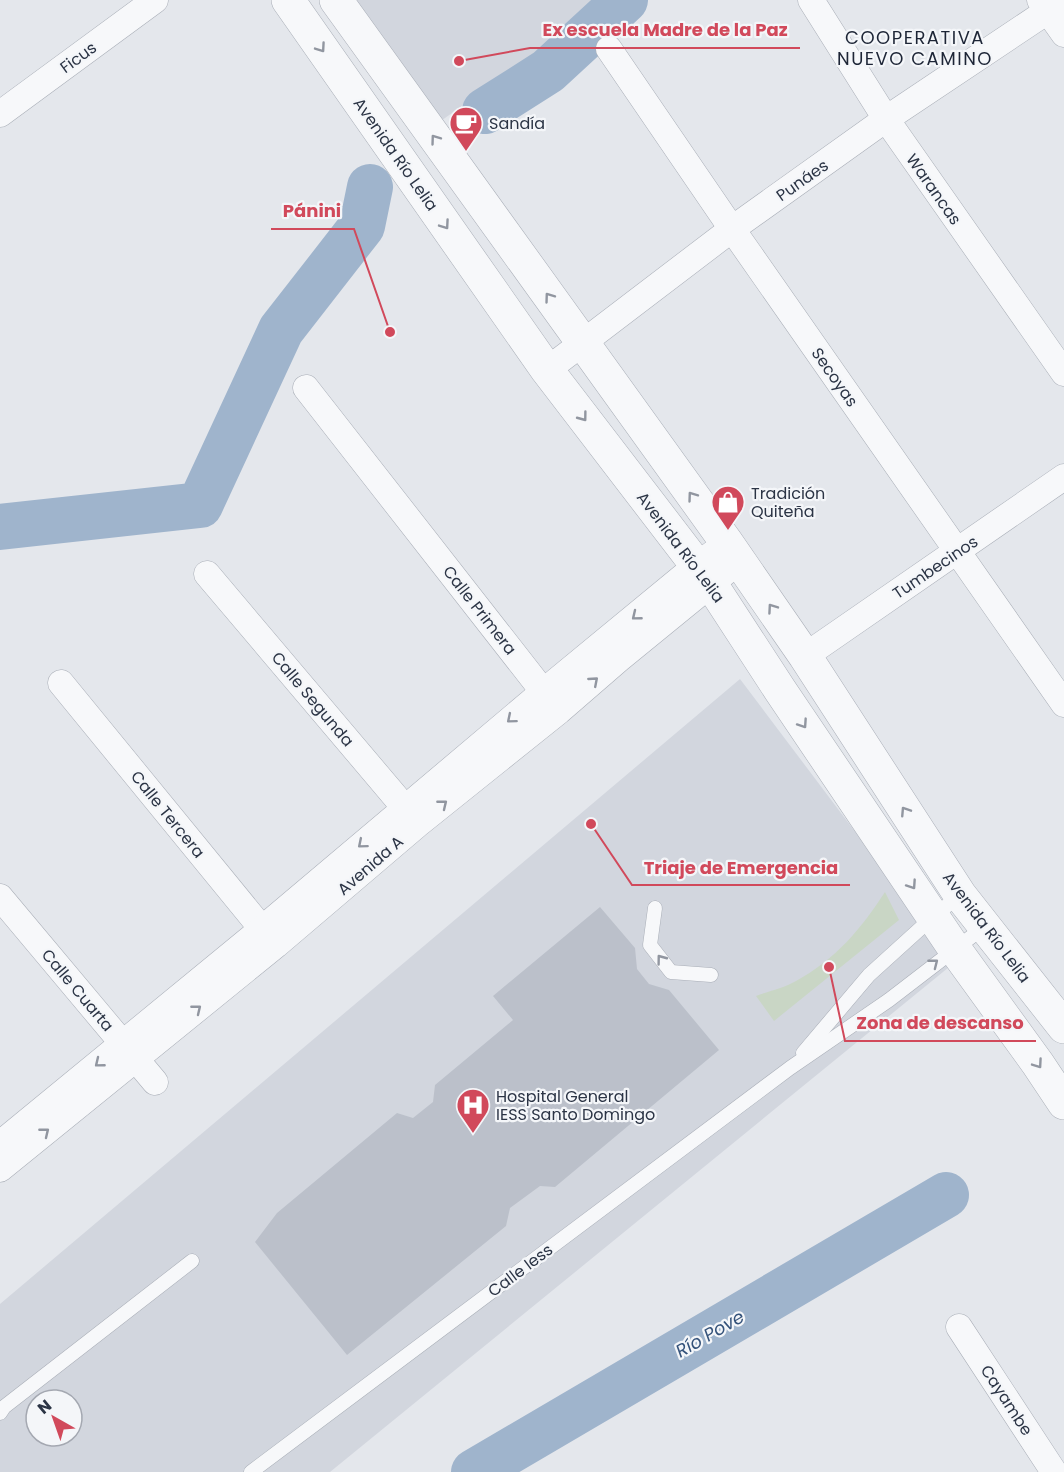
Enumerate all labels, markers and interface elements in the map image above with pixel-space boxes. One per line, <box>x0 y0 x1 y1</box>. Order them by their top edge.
callout: Ex escuela Madre de la Paz <box>530 12 800 48</box>
text: Ex escuela Madre de la Paz <box>542 17 788 42</box>
district label: COOPERATIVA NUEVO CAMINO <box>837 25 993 71</box>
street label: Ficus <box>55 36 101 79</box>
one-way arrow <box>314 41 325 52</box>
street label: Avenida Río Lelia <box>348 93 443 216</box>
cafe icon: Sandía <box>448 105 484 152</box>
place label: Sandía <box>489 112 545 135</box>
one-way arrow <box>431 134 442 145</box>
street label: Warancas <box>901 149 967 230</box>
street label: Punáes <box>772 154 833 207</box>
callout: Pánini <box>271 193 354 229</box>
text: Pánini <box>283 198 341 223</box>
one-way arrow <box>438 218 449 229</box>
one-way arrow <box>545 293 556 304</box>
street label: Secoyas <box>806 343 863 412</box>
one-way arrow <box>575 410 586 421</box>
place label: Tradición Quiteña <box>751 482 825 523</box>
shop icon: Tradición Quiteña <box>710 484 746 531</box>
street label: Avenida Río Lelia <box>631 487 730 608</box>
one-way arrow <box>688 491 699 502</box>
street label: Tumbecinos <box>888 530 983 605</box>
street label: Calle Primera <box>437 561 522 660</box>
one-way arrow <box>768 604 779 615</box>
one-way arrow <box>632 609 643 620</box>
street label: Calle Segunda <box>266 647 359 752</box>
one-way arrow <box>588 677 599 688</box>
one-way arrow <box>507 712 518 723</box>
one-way arrow <box>796 717 807 728</box>
street label: Calle Tercera <box>125 766 210 863</box>
one-way arrow <box>437 800 448 811</box>
one-way arrow <box>901 807 913 817</box>
street label: Avenida A <box>332 830 408 900</box>
one-way arrow <box>358 837 369 848</box>
callout: Triaje de Emergencia <box>632 849 850 885</box>
text: Triaje de Emergencia <box>644 855 838 880</box>
street label: Avenida Río Lelia <box>937 867 1036 988</box>
one-way arrow <box>905 879 916 890</box>
street label: Calle Cuarta <box>36 944 119 1036</box>
one-way arrow <box>658 955 669 966</box>
one-way arrow <box>928 960 939 971</box>
callout: Zona de descanso <box>845 1005 1036 1041</box>
one-way arrow <box>190 1006 201 1017</box>
text: Zona de descanso <box>856 1010 1024 1035</box>
one-way arrow <box>95 1056 106 1067</box>
one-way arrow <box>1031 1057 1042 1068</box>
place label: Hospital General IESS Santo Domingo <box>496 1085 655 1126</box>
hospital icon: Hospital General IESS Santo Domingo <box>455 1087 491 1134</box>
one-way arrow <box>38 1128 49 1139</box>
street label: Calle Iess <box>483 1238 557 1302</box>
water label: Río Pove <box>671 1304 749 1363</box>
street label: Cayambe <box>975 1360 1038 1440</box>
north arrow <box>24 1388 84 1448</box>
text: N <box>33 1394 57 1420</box>

